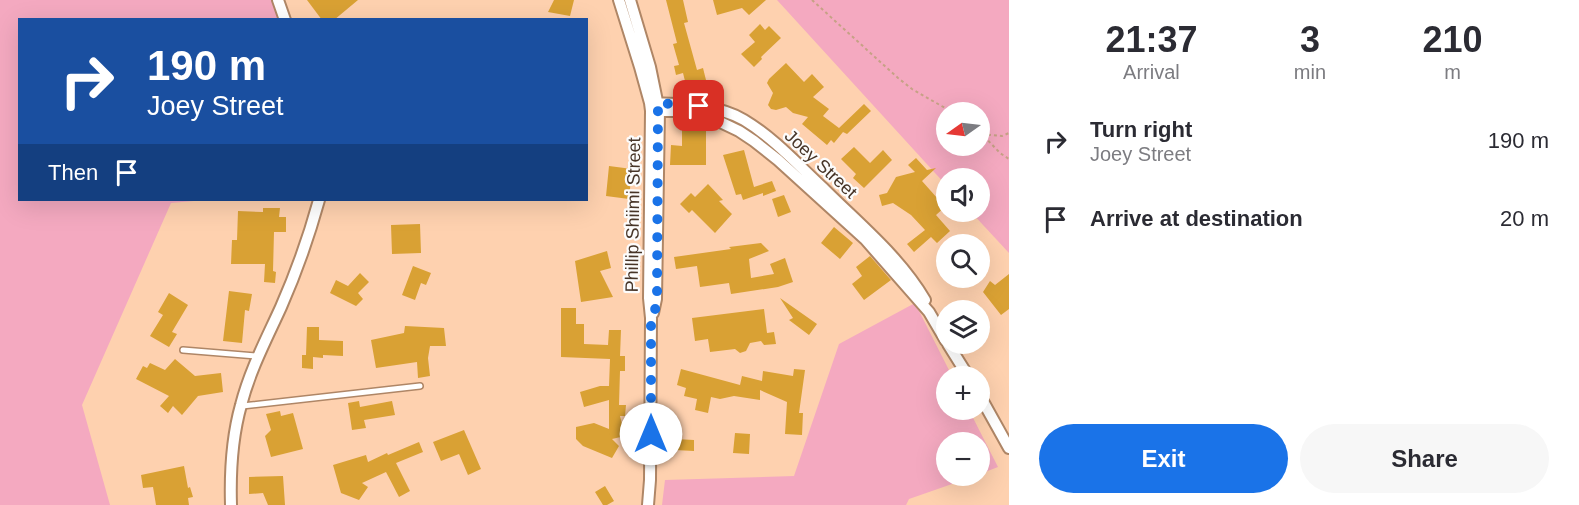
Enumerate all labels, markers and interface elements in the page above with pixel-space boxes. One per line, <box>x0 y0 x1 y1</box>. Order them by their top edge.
text: 21:37 <box>1105 19 1197 60</box>
text: 3 <box>1300 19 1320 60</box>
text: 210 <box>1422 19 1483 60</box>
icon: right <box>48 42 126 120</box>
text: 190 m <box>147 42 266 89</box>
text: Arrival <box>1123 61 1180 83</box>
text: min <box>1294 61 1326 83</box>
text: m <box>1444 61 1461 83</box>
pin <box>673 80 724 131</box>
icon: arrive <box>682 89 715 122</box>
text: Joey Street <box>147 91 284 121</box>
north arrow <box>936 102 990 156</box>
map controls <box>936 102 990 486</box>
text: Turn right <box>1090 117 1192 142</box>
icon: right <box>1039 125 1072 158</box>
street label: Joey Street <box>781 126 861 202</box>
text: 190 m <box>1488 128 1549 153</box>
street label: Phillip Shiimi Street <box>622 137 644 293</box>
text: Joey Street <box>1090 143 1191 165</box>
icon: arrive <box>110 156 143 189</box>
text: Then <box>48 160 98 185</box>
button: sound <box>936 168 990 222</box>
icon: arrive <box>1039 203 1072 236</box>
text: Arrive at destination <box>1090 206 1303 231</box>
text: 20 m <box>1500 206 1549 231</box>
button: search <box>936 234 990 288</box>
button: layers <box>936 300 990 354</box>
button: + <box>936 366 990 420</box>
position arrow <box>619 402 683 466</box>
button: Exit <box>1039 424 1288 493</box>
button: Share <box>1300 424 1549 493</box>
button: − <box>936 432 990 486</box>

